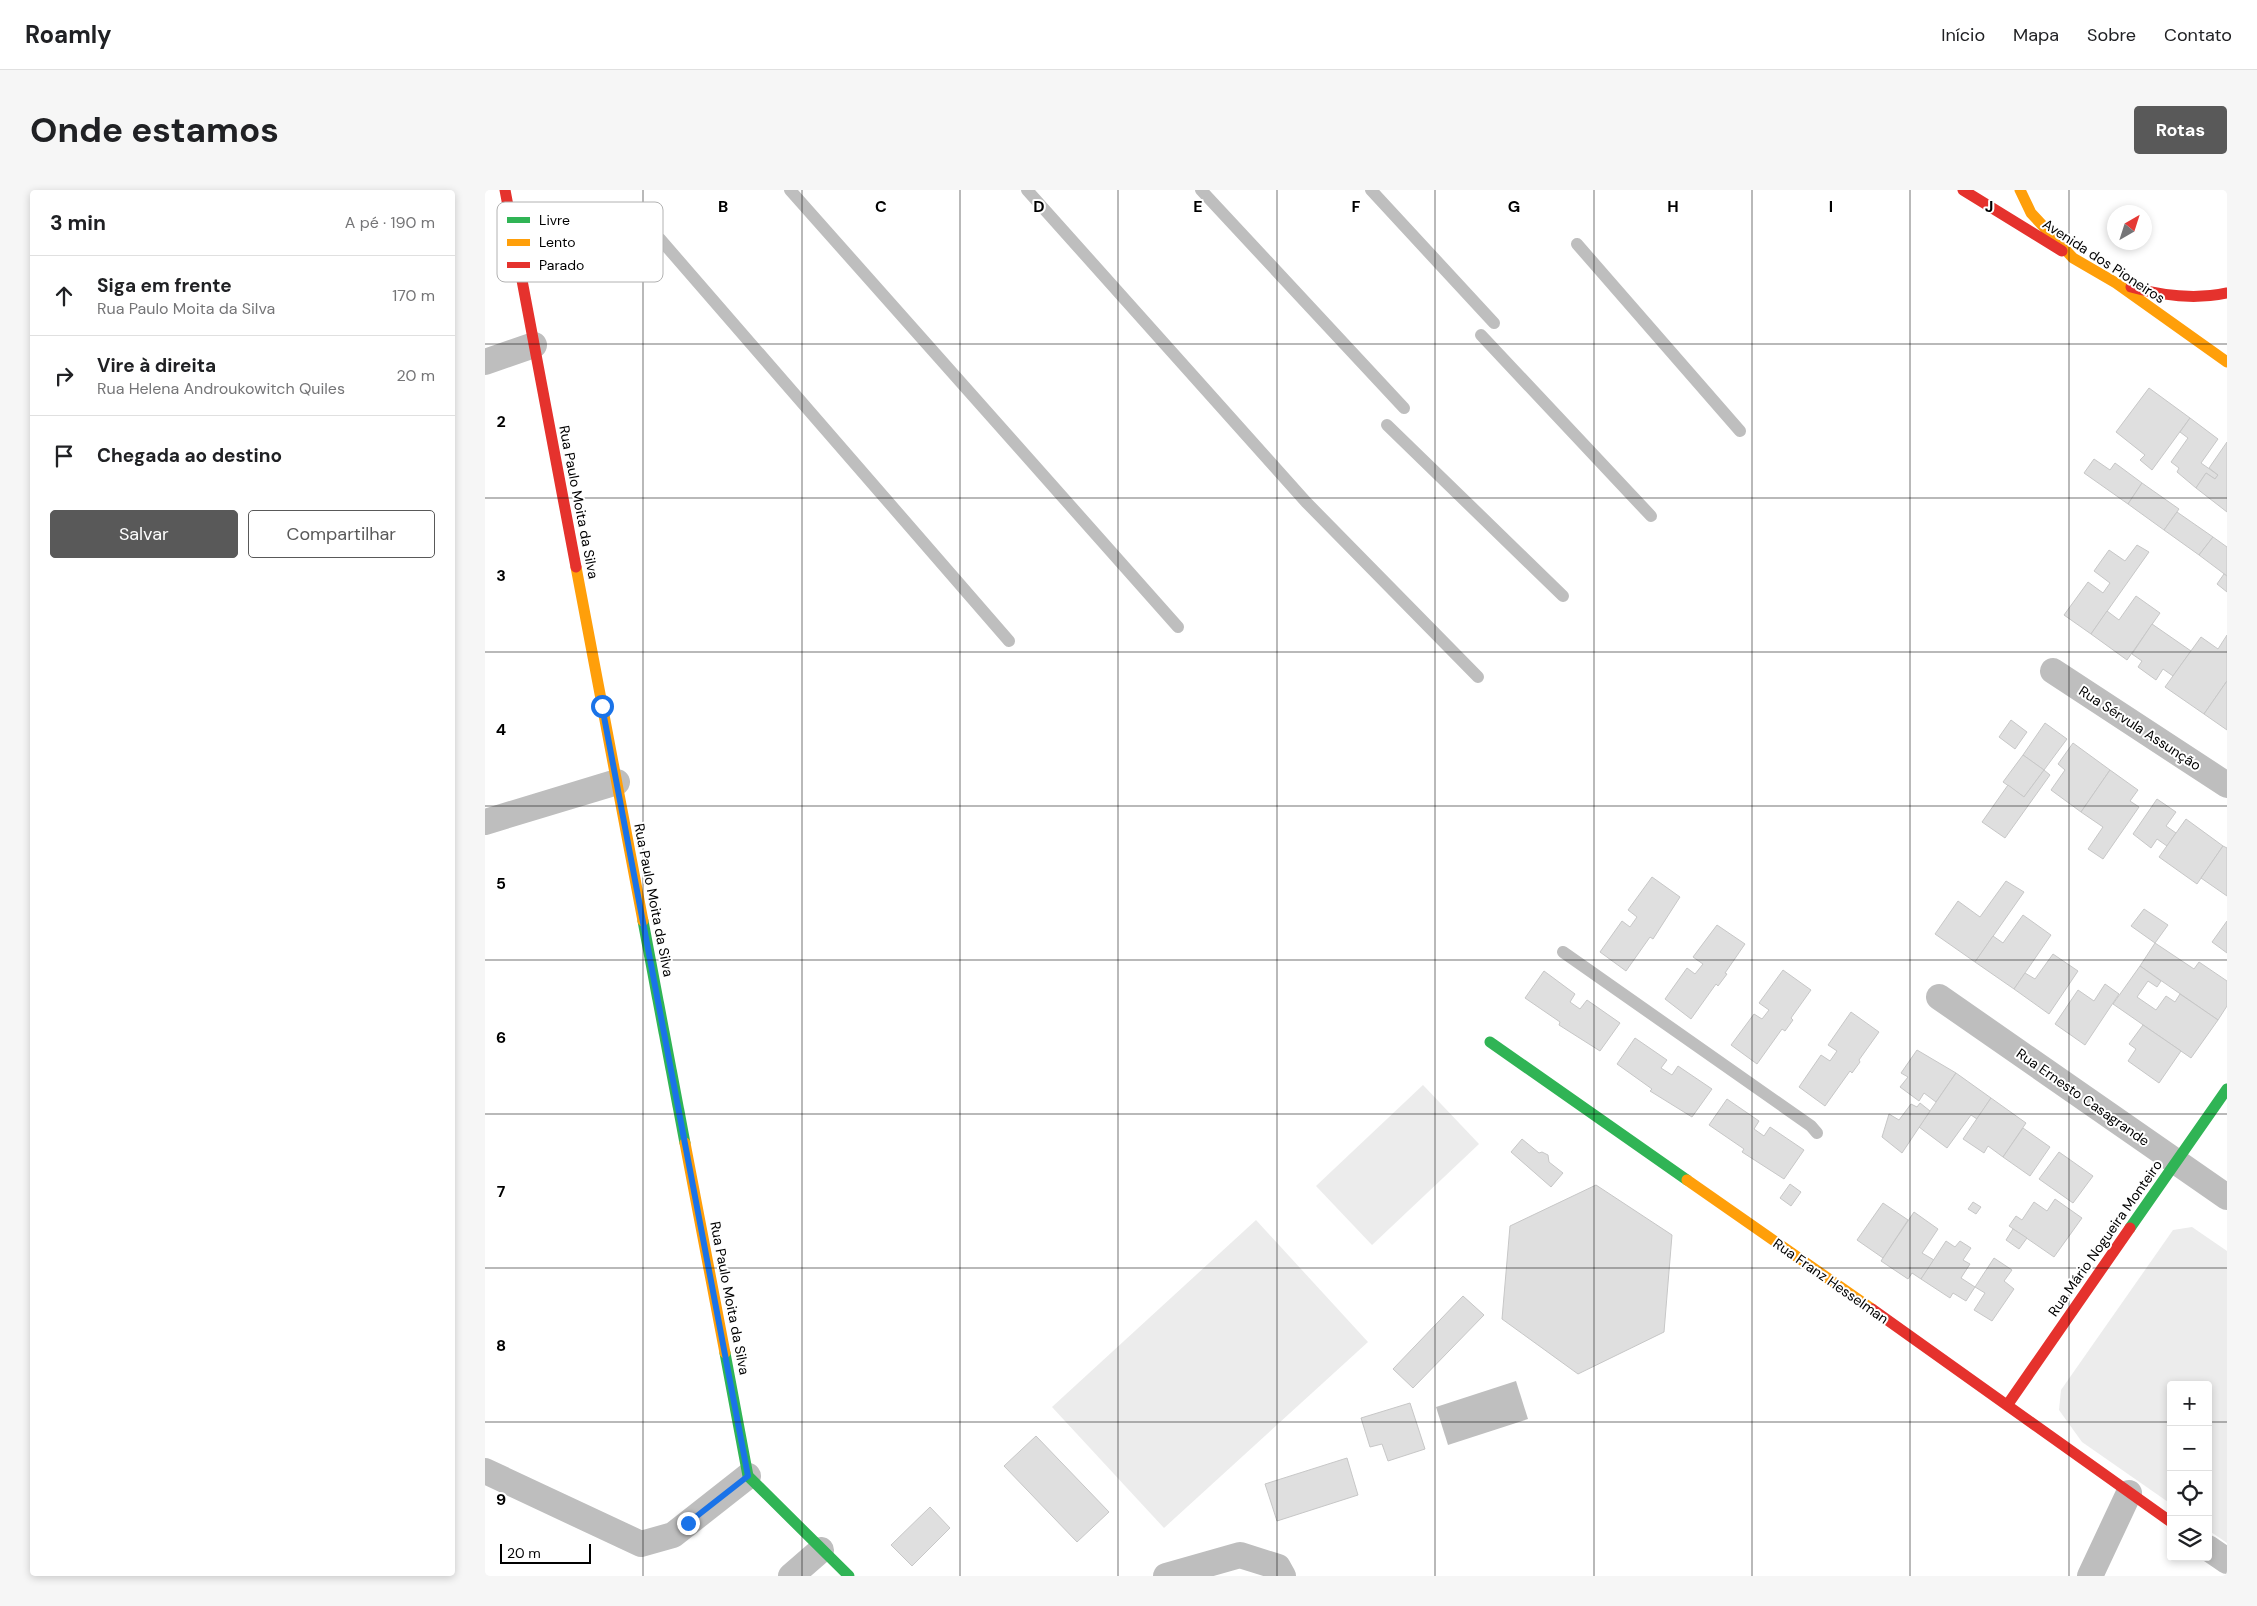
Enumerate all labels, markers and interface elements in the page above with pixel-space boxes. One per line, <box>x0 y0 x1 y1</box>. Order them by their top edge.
text: Roamly <box>25 19 112 50</box>
text: Início <box>1941 23 1985 47</box>
text: Mapa <box>2013 23 2059 47</box>
text: Sobre <box>2087 23 2136 47</box>
text: Contato <box>2164 23 2232 47</box>
button: Rotas <box>2134 106 2227 154</box>
text: Onde estamos <box>30 107 279 153</box>
text: B <box>718 196 728 217</box>
text: C <box>875 196 887 217</box>
text: D <box>1033 196 1045 217</box>
text: E <box>1193 196 1203 217</box>
text: F <box>1352 196 1361 217</box>
text: G <box>1508 196 1520 217</box>
text: H <box>1667 196 1679 217</box>
text: I <box>1829 196 1833 217</box>
text: J <box>1985 196 1993 217</box>
legend <box>497 202 663 282</box>
north arrow <box>2107 205 2152 250</box>
text: 3 min <box>50 209 106 237</box>
text: Livre <box>539 211 570 229</box>
text: A pé · 190 m <box>345 212 435 233</box>
street label: Avenida dos Pioneiros <box>2039 215 2169 307</box>
text: Lento <box>539 233 576 251</box>
text: Parado <box>539 256 584 274</box>
text: Siga em frente <box>97 273 232 298</box>
icon: ahead <box>50 282 78 310</box>
text: 170 m <box>392 285 435 306</box>
text: Rua Paulo Moita da Silva <box>97 298 275 319</box>
text: Vire à direita <box>97 353 216 378</box>
icon: right <box>50 362 78 390</box>
text: 20 m <box>396 365 435 386</box>
text: Rua Helena Androukowitch Quiles <box>97 378 345 399</box>
text: 2 <box>496 411 506 432</box>
street label: Rua Paulo Moita da Silva <box>555 424 603 580</box>
icon: arrive <box>50 442 78 470</box>
text: Chegada ao destino <box>97 443 282 468</box>
button: Salvar <box>50 510 238 558</box>
button: Compartilhar <box>248 510 435 558</box>
text: 3 <box>496 565 506 586</box>
street label: Rua Sérvula Assunção <box>2075 682 2205 774</box>
route start <box>591 695 614 718</box>
text: 4 <box>496 719 506 740</box>
street label: Rua Paulo Moita da Silva <box>630 822 678 978</box>
text: 5 <box>496 873 506 894</box>
text: 6 <box>496 1027 506 1048</box>
street label: Rua Ernesto Casagrande <box>2013 1044 2153 1150</box>
street label: Rua Mário Nogueira Monteiro <box>2044 1156 2166 1320</box>
text: 7 <box>497 1181 506 1202</box>
street label: Rua Paulo Moita da Silva <box>706 1220 754 1376</box>
street label: Rua Franz Hesselman <box>1770 1234 1892 1328</box>
text: 8 <box>496 1335 506 1356</box>
map controls <box>2167 1381 2212 1561</box>
button: + <box>2167 1381 2212 1426</box>
button: − <box>2167 1426 2212 1471</box>
button: locate <box>2167 1471 2212 1516</box>
text: 9 <box>496 1489 506 1510</box>
route end <box>677 1512 700 1535</box>
button: layers <box>2167 1516 2212 1561</box>
scale bar <box>500 1541 591 1564</box>
text: 20 m <box>507 1544 541 1562</box>

